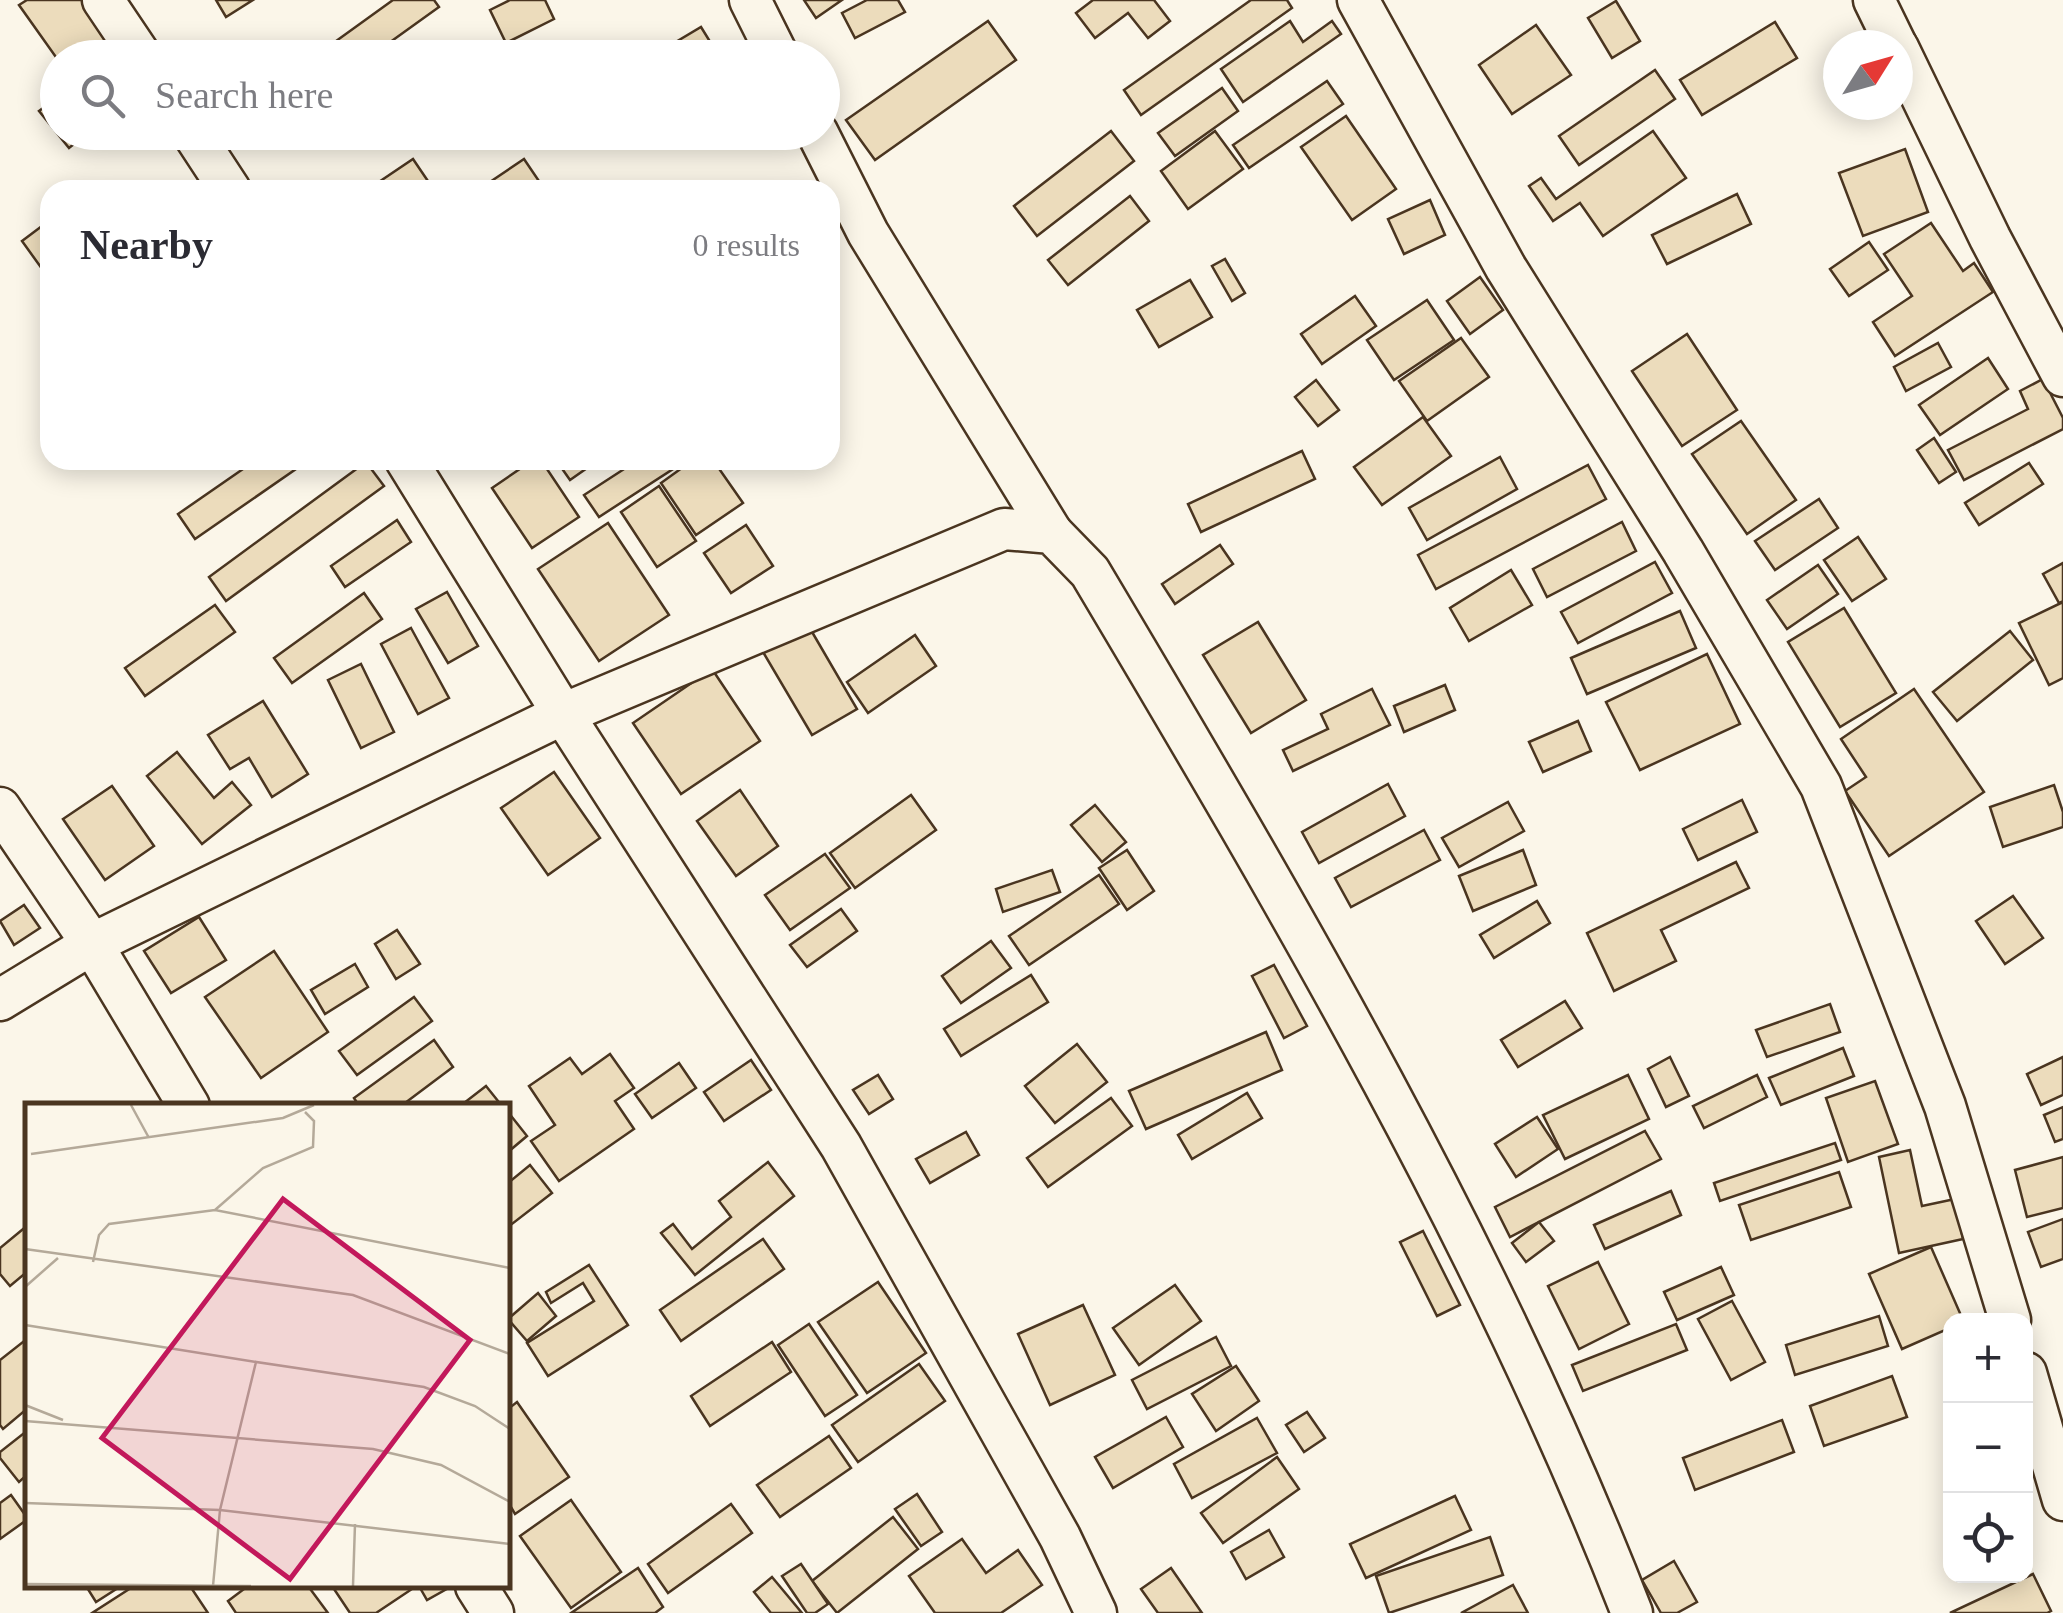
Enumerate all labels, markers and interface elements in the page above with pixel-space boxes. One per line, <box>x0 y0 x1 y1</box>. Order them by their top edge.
north arrow <box>1823 30 1913 120</box>
search box <box>40 40 840 150</box>
icon: search <box>75 68 130 123</box>
text: Search here <box>155 74 333 116</box>
text: Nearby <box>80 222 213 268</box>
text: 0 results <box>692 227 800 263</box>
inset map <box>25 1103 510 1588</box>
map controls <box>1943 1313 2033 1583</box>
button: + <box>1943 1313 2033 1403</box>
button: − <box>1943 1403 2033 1493</box>
button: locate <box>1943 1493 2033 1583</box>

